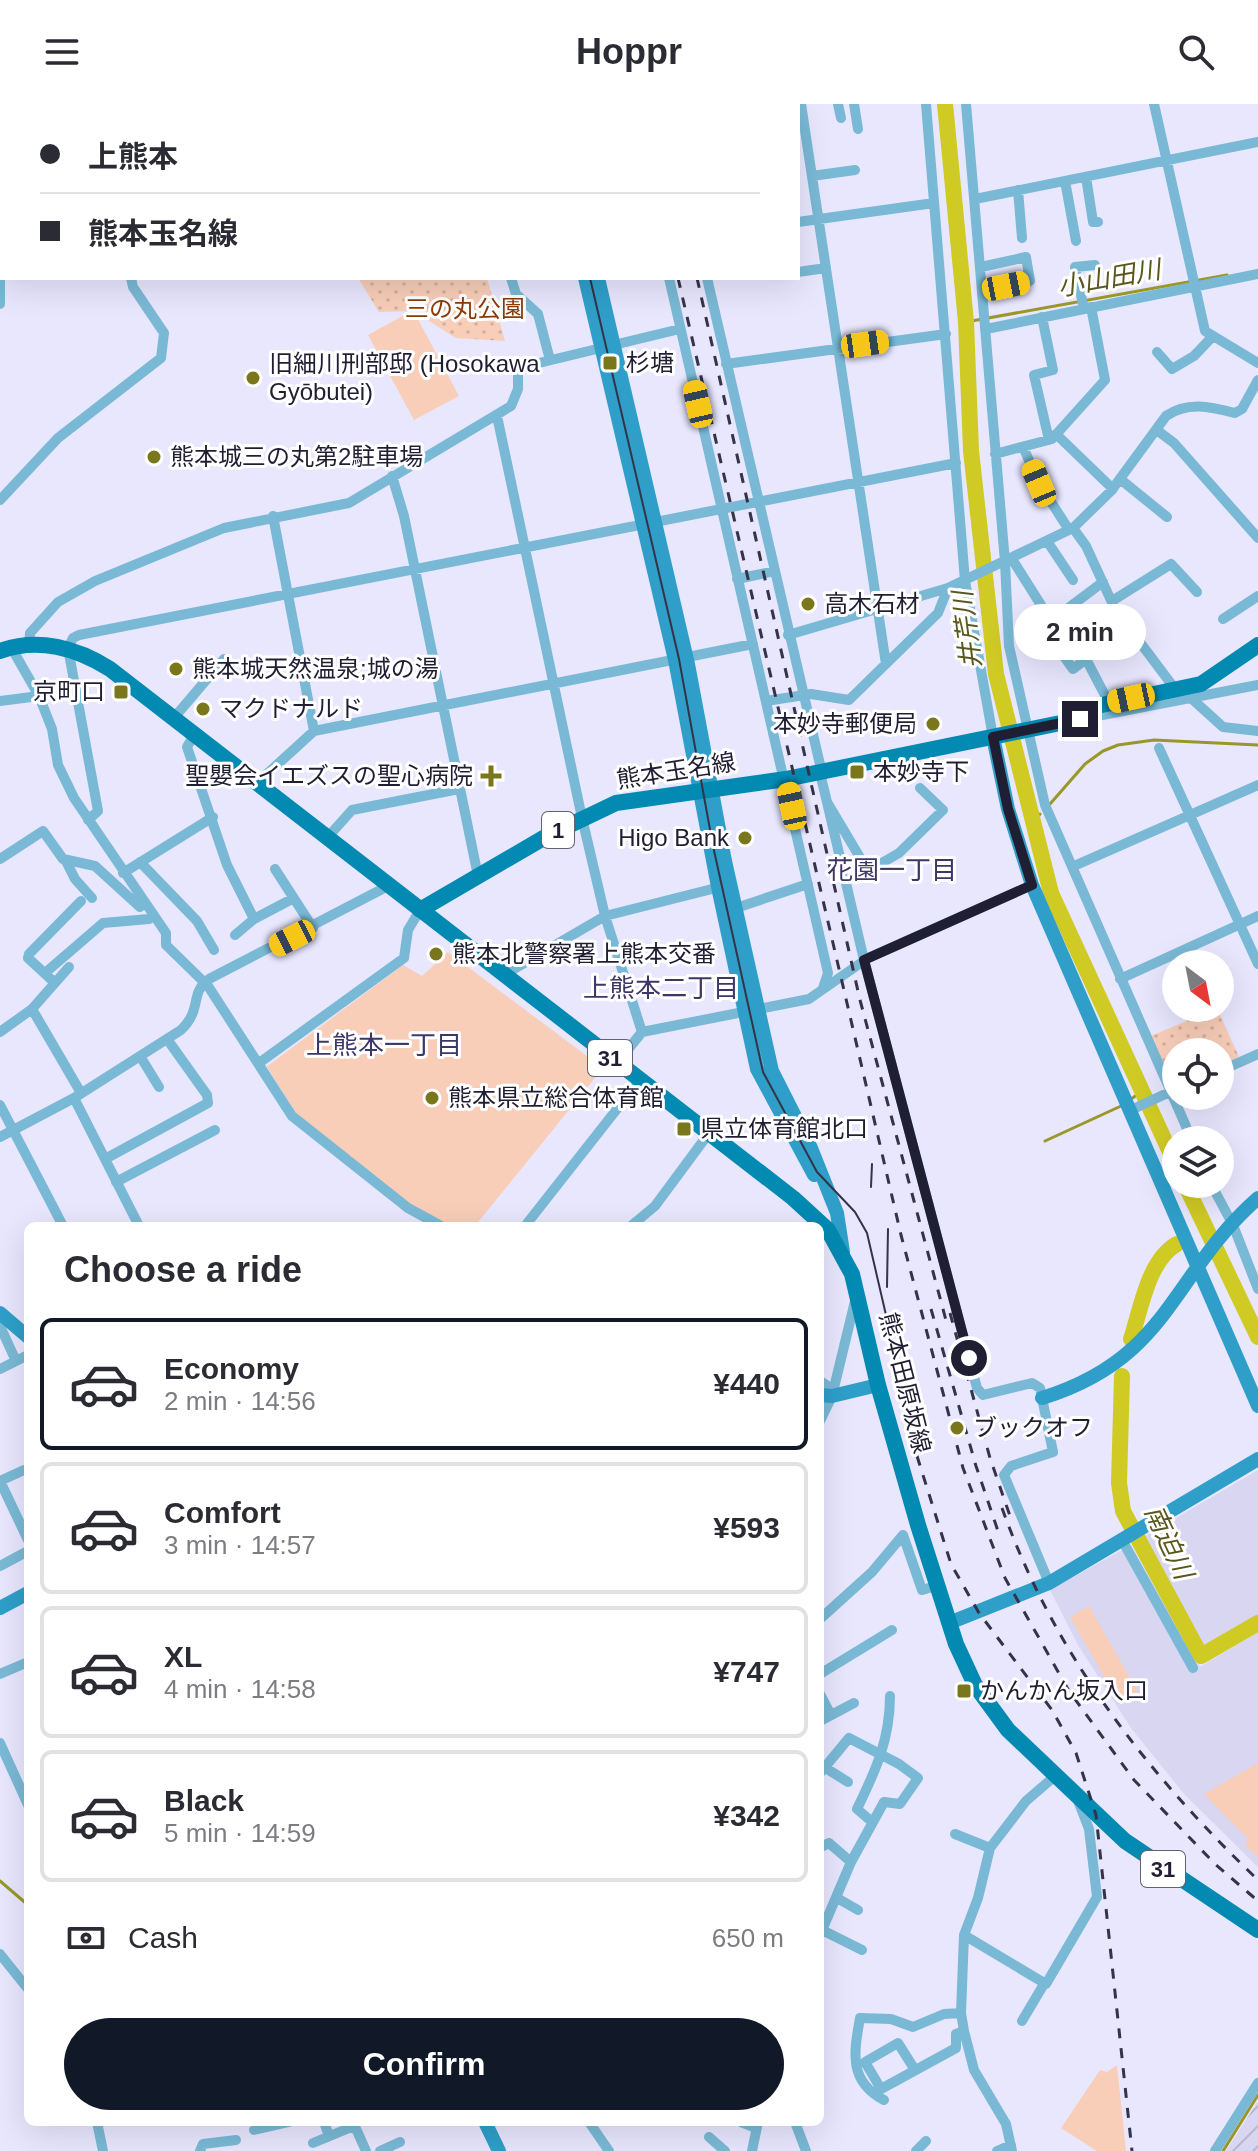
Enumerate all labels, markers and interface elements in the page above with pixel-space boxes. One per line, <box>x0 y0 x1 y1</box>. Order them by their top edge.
icon: menu <box>40 30 84 74</box>
icon: search <box>1174 30 1218 74</box>
text: Hoppr <box>576 31 682 72</box>
text: 上熊本 <box>88 140 178 173</box>
text: 熊本玉名線 <box>88 217 238 250</box>
water label: 小山田川 <box>1055 254 1166 302</box>
car <box>980 270 1032 302</box>
park label: 三の丸公園 <box>405 295 525 322</box>
car <box>840 329 890 359</box>
place label: 杉塘 <box>626 349 674 376</box>
place label: 旧細川刑部邸 (Hosokawa Gyōbutei) <box>269 350 540 405</box>
marker: 杉塘 <box>601 354 619 372</box>
marker: 旧細川刑部邸 (Hosokawa Gyōbutei) <box>244 369 262 387</box>
car <box>681 378 715 430</box>
place label: 熊本城三の丸第2駐車場 <box>170 443 423 470</box>
marker: 熊本城三の丸第2駐車場 <box>145 448 163 466</box>
car <box>1019 456 1059 510</box>
water label: 井芹川 <box>947 586 987 671</box>
place label: 高木石材 <box>824 590 920 617</box>
marker: 高木石材 <box>799 595 817 613</box>
callout: 2 min <box>1014 603 1146 659</box>
text: 2 min <box>1046 617 1114 647</box>
place label: 熊本城天然温泉;城の湯 <box>192 655 439 682</box>
marker: 熊本城天然温泉;城の湯 <box>167 660 185 678</box>
place label: 京町口 <box>33 678 105 705</box>
car <box>1105 681 1157 715</box>
marker: 京町口 <box>112 683 130 701</box>
place label: マクドナルド <box>219 695 363 722</box>
marker: マクドナルド <box>194 700 212 718</box>
route end <box>1062 701 1098 737</box>
place label: 本妙寺郵便局 <box>773 710 917 737</box>
marker: 本妙寺郵便局 <box>924 715 942 733</box>
street label: 熊本玉名線 <box>615 748 737 793</box>
place label: 本妙寺下 <box>873 758 969 785</box>
place label: 聖嬰会イエズスの聖心病院 <box>185 762 473 789</box>
marker: 本妙寺下 <box>848 763 866 781</box>
marker: 聖嬰会イエズスの聖心病院 <box>480 765 502 787</box>
car <box>775 780 809 832</box>
road number: 1 <box>542 812 574 848</box>
place label: Higo Bank <box>618 824 730 851</box>
marker: Higo Bank <box>736 829 754 847</box>
district label: 花園一丁目 <box>827 855 957 885</box>
car <box>265 916 319 960</box>
place label: 熊本北警察署上熊本交番 <box>452 940 716 967</box>
marker: 熊本北警察署上熊本交番 <box>427 945 445 963</box>
north arrow <box>1162 950 1234 1022</box>
map controls <box>1162 950 1234 1198</box>
district label: 上熊本二丁目 <box>583 973 739 1003</box>
district label: 上熊本一丁目 <box>306 1030 462 1060</box>
button: locate <box>1162 1038 1234 1110</box>
road number: 31 <box>588 1040 632 1076</box>
place label: 熊本県立総合体育館 <box>448 1084 664 1111</box>
marker: 熊本県立総合体育館 <box>423 1089 441 1107</box>
place label: 県立体育館北口 <box>700 1115 868 1142</box>
marker: 県立体育館北口 <box>675 1120 693 1138</box>
button: layers <box>1162 1126 1234 1198</box>
text: Choose a ride <box>64 1249 302 1290</box>
street label: 熊本田原坂線 <box>875 1310 936 1456</box>
route start <box>951 1340 987 1376</box>
icon: car <box>68 1348 140 1420</box>
text: Economy <box>164 1352 299 1385</box>
text: ¥440 <box>713 1367 780 1400</box>
text: 2 min · 14:56 <box>164 1386 316 1416</box>
place label: ブックオフ <box>973 1414 1093 1441</box>
marker: ブックオフ <box>948 1419 966 1437</box>
icon: car <box>68 1492 140 1564</box>
text: Comfort <box>164 1496 281 1529</box>
water label: 南迫川 <box>1139 1500 1200 1586</box>
text: ¥593 <box>713 1511 780 1544</box>
text: 3 min · 14:57 <box>164 1530 316 1560</box>
icon: car <box>68 1636 140 1708</box>
text: XL <box>164 1640 202 1673</box>
text: ¥747 <box>713 1655 780 1688</box>
text: 4 min · 14:58 <box>164 1674 316 1704</box>
place label: かんかん坂入口 <box>980 1677 1148 1704</box>
marker: かんかん坂入口 <box>955 1682 973 1700</box>
icon: car <box>68 1780 140 1852</box>
text: Black <box>164 1784 244 1817</box>
text: ¥342 <box>713 1799 780 1832</box>
text: 5 min · 14:59 <box>164 1818 316 1848</box>
road number: 31 <box>1141 1851 1185 1887</box>
icon: cash <box>64 1916 108 1960</box>
text: Cash <box>128 1921 198 1954</box>
text: 650 m <box>712 1923 784 1953</box>
button: Confirm <box>64 2018 784 2110</box>

